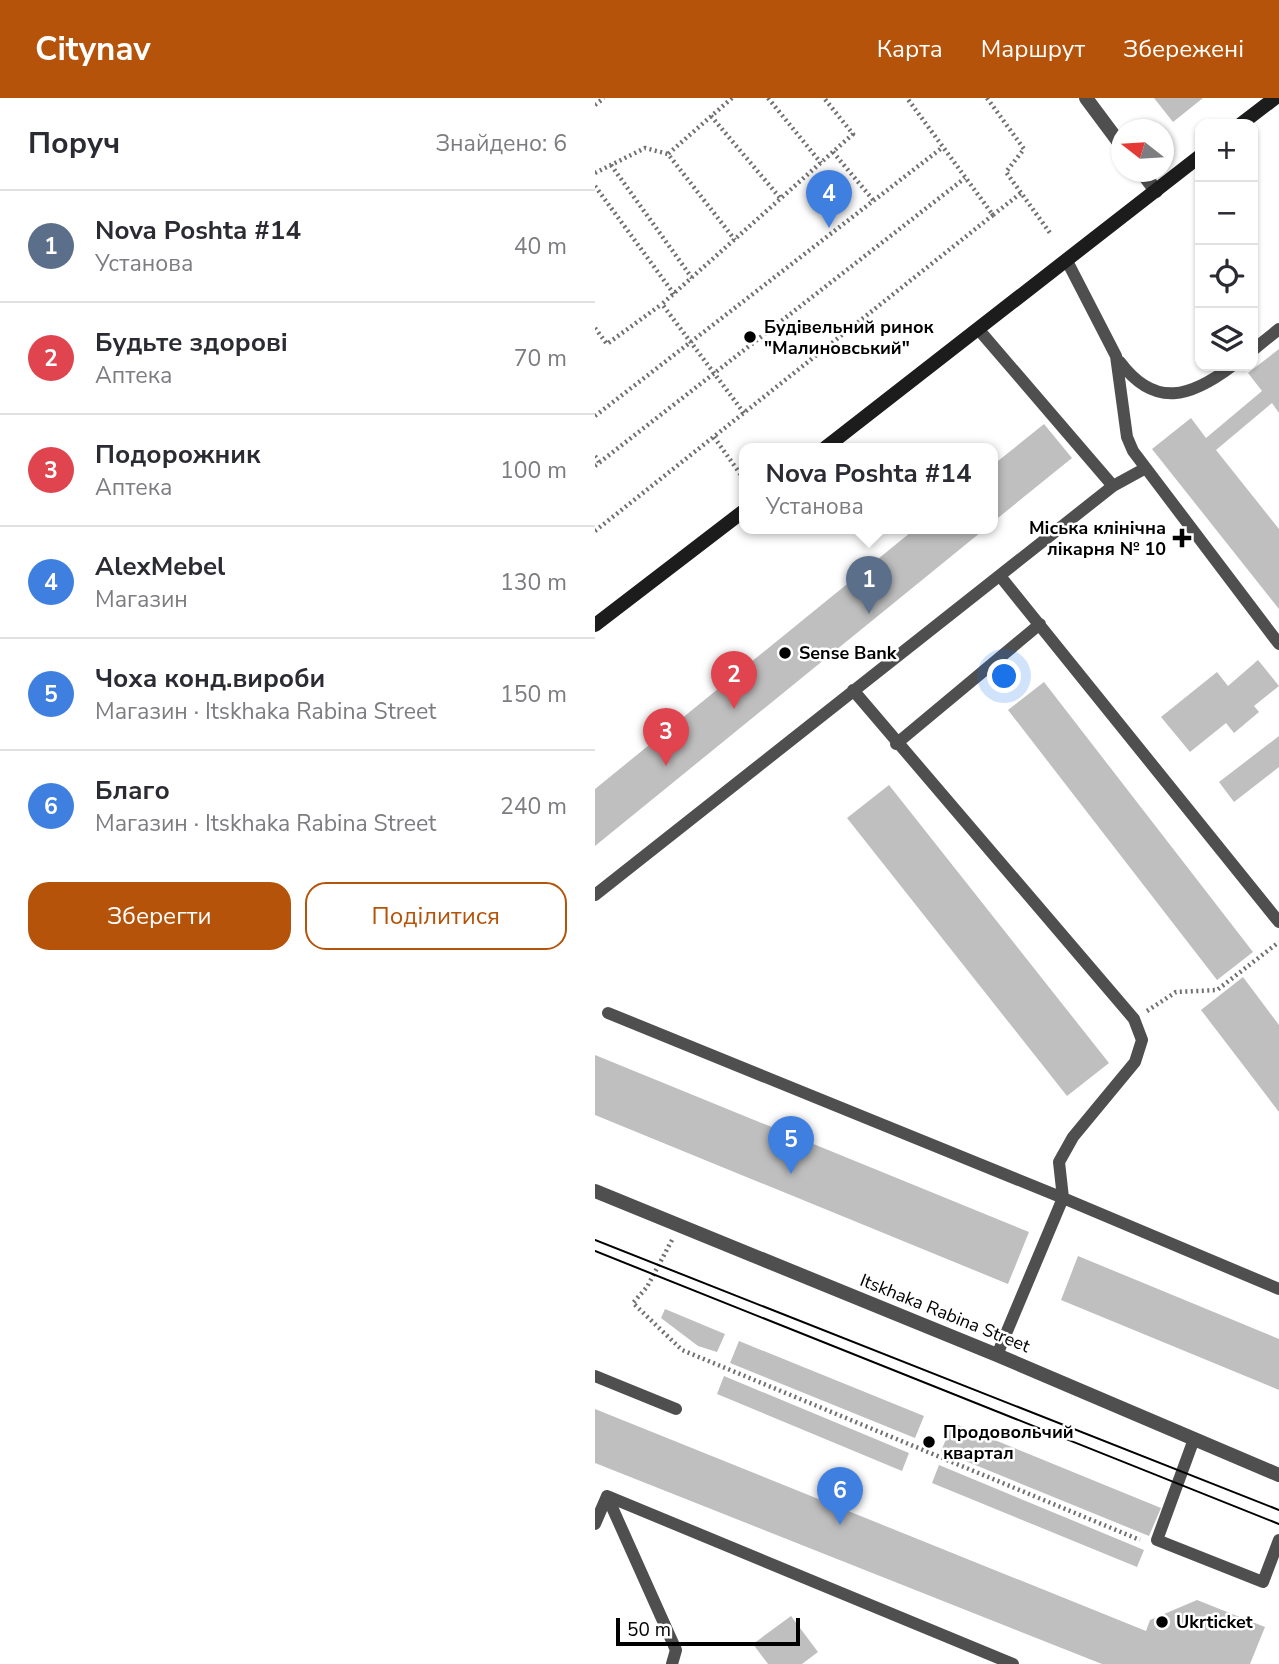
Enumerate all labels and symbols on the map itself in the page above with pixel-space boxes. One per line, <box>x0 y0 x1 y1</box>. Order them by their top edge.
north arrow <box>1111 119 1174 182</box>
pin: 4 <box>806 170 852 228</box>
place label: Будівельний ринок "Малиновський" <box>764 315 934 360</box>
marker: Будівельний ринок "Малиновський" <box>742 329 758 345</box>
place label: Міська клінічна лікарня № 10 <box>1029 516 1166 561</box>
marker: Міська клінічна лікарня № 10 <box>1172 528 1192 548</box>
pin: 1 <box>846 556 892 614</box>
place label: Sense Bank <box>799 641 897 665</box>
marker: Sense Bank <box>777 645 793 661</box>
pin: 2 <box>711 651 757 709</box>
your location <box>987 659 1021 693</box>
pin: 3 <box>643 708 689 766</box>
pin: 5 <box>768 1116 814 1174</box>
street label: Itskhaka Rabina Street <box>857 1268 1034 1358</box>
place label: Продовольчий квартал <box>943 1420 1074 1465</box>
marker: Продовольчий квартал <box>921 1434 937 1450</box>
pin: 6 <box>817 1467 863 1525</box>
place label: Ukrticket <box>1176 1610 1253 1634</box>
marker: Ukrticket <box>1154 1614 1170 1630</box>
scale bar <box>616 1615 800 1647</box>

